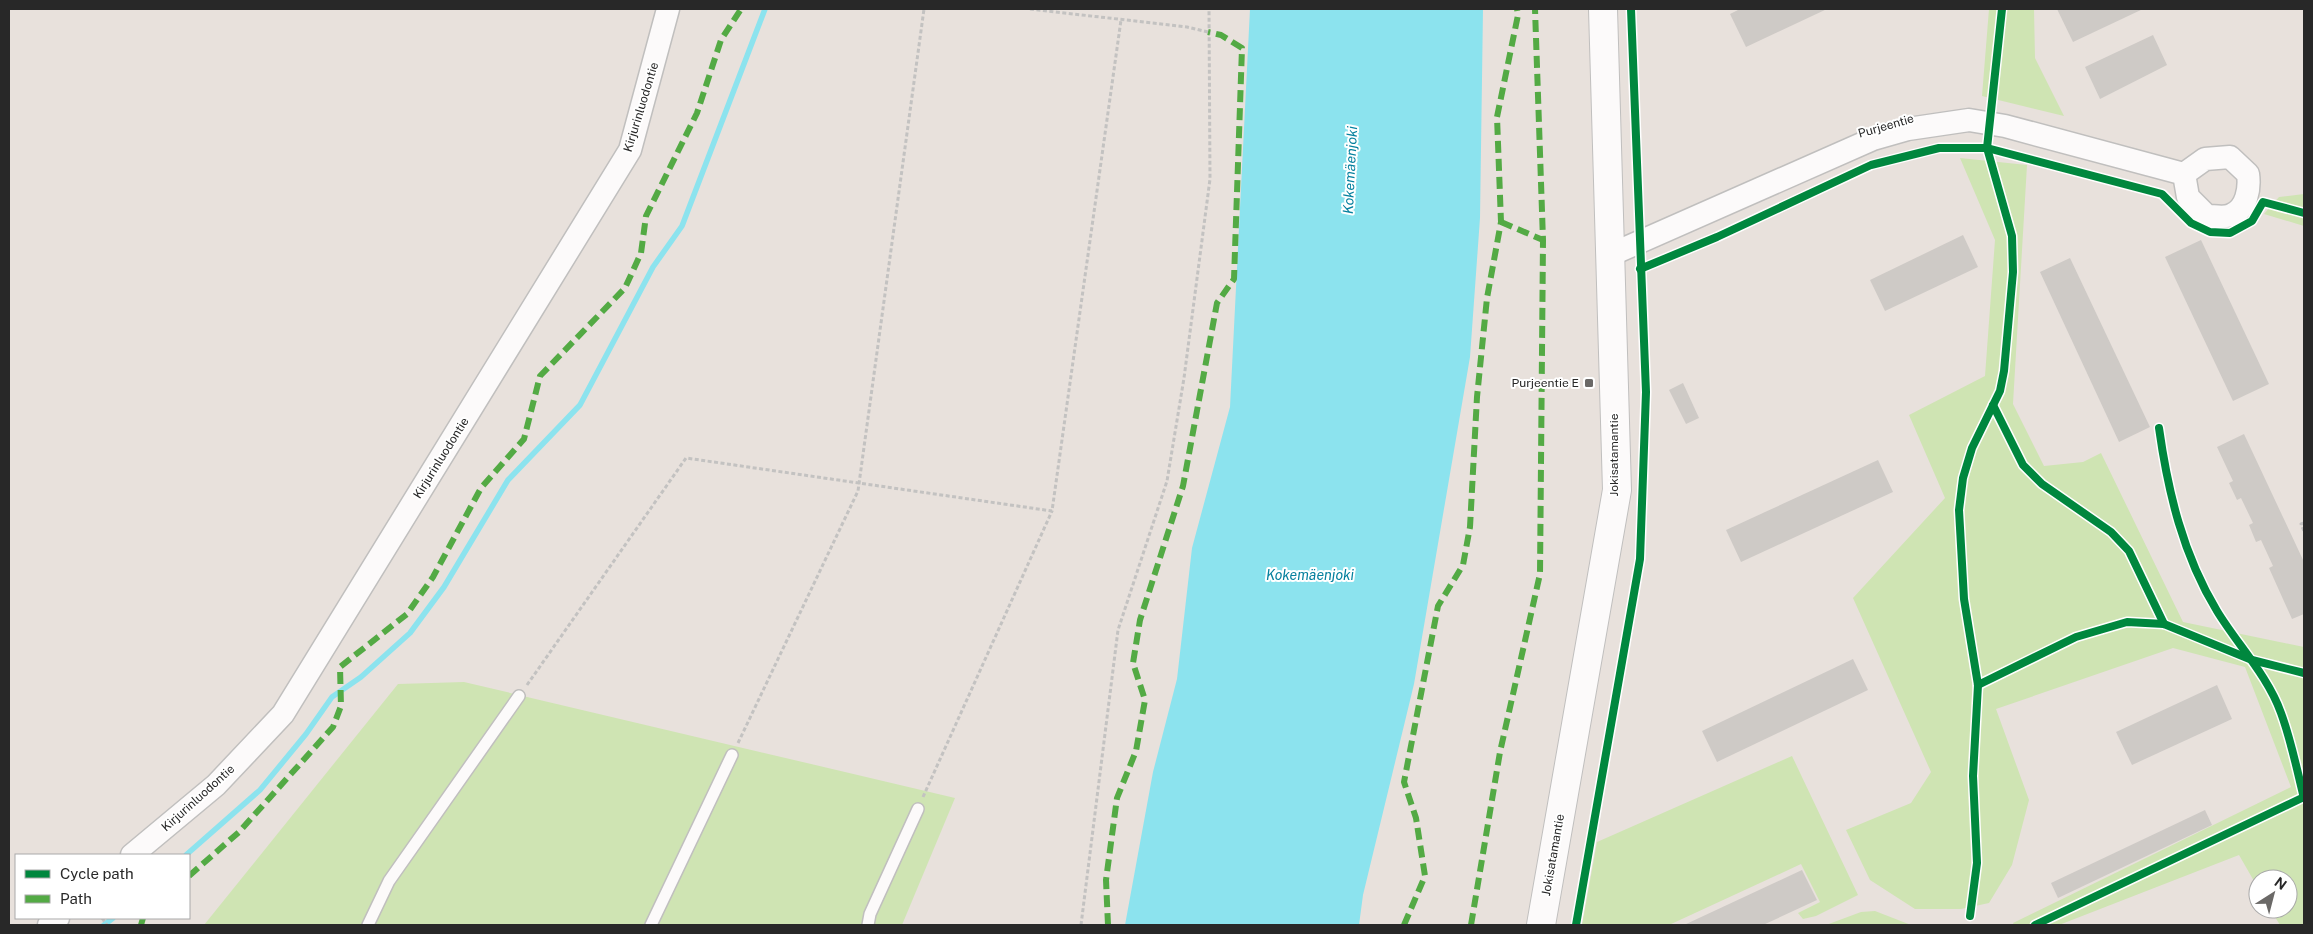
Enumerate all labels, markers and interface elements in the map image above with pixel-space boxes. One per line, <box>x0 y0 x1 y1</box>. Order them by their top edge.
street label: Kirjurinluodontie <box>621 60 661 154</box>
street label: Purjeentie <box>1857 111 1916 141</box>
water label: Kokemäenjoki <box>1340 125 1360 214</box>
place label: Purjeentie E <box>1512 376 1579 390</box>
marker: Purjeentie E <box>1583 377 1595 389</box>
street label: Jokisatamantie <box>1607 413 1621 497</box>
street label: Kirjurinluodontie <box>410 415 472 501</box>
water label: Kokemäenjoki <box>1266 567 1355 583</box>
street label: Kirjurinluodontie <box>159 762 237 834</box>
street label: Jokisatamantie <box>1539 813 1567 897</box>
legend <box>15 854 190 919</box>
text: Cycle path <box>60 865 134 882</box>
north arrow <box>2248 869 2298 919</box>
text: N <box>2272 874 2290 893</box>
text: Path <box>60 890 92 907</box>

